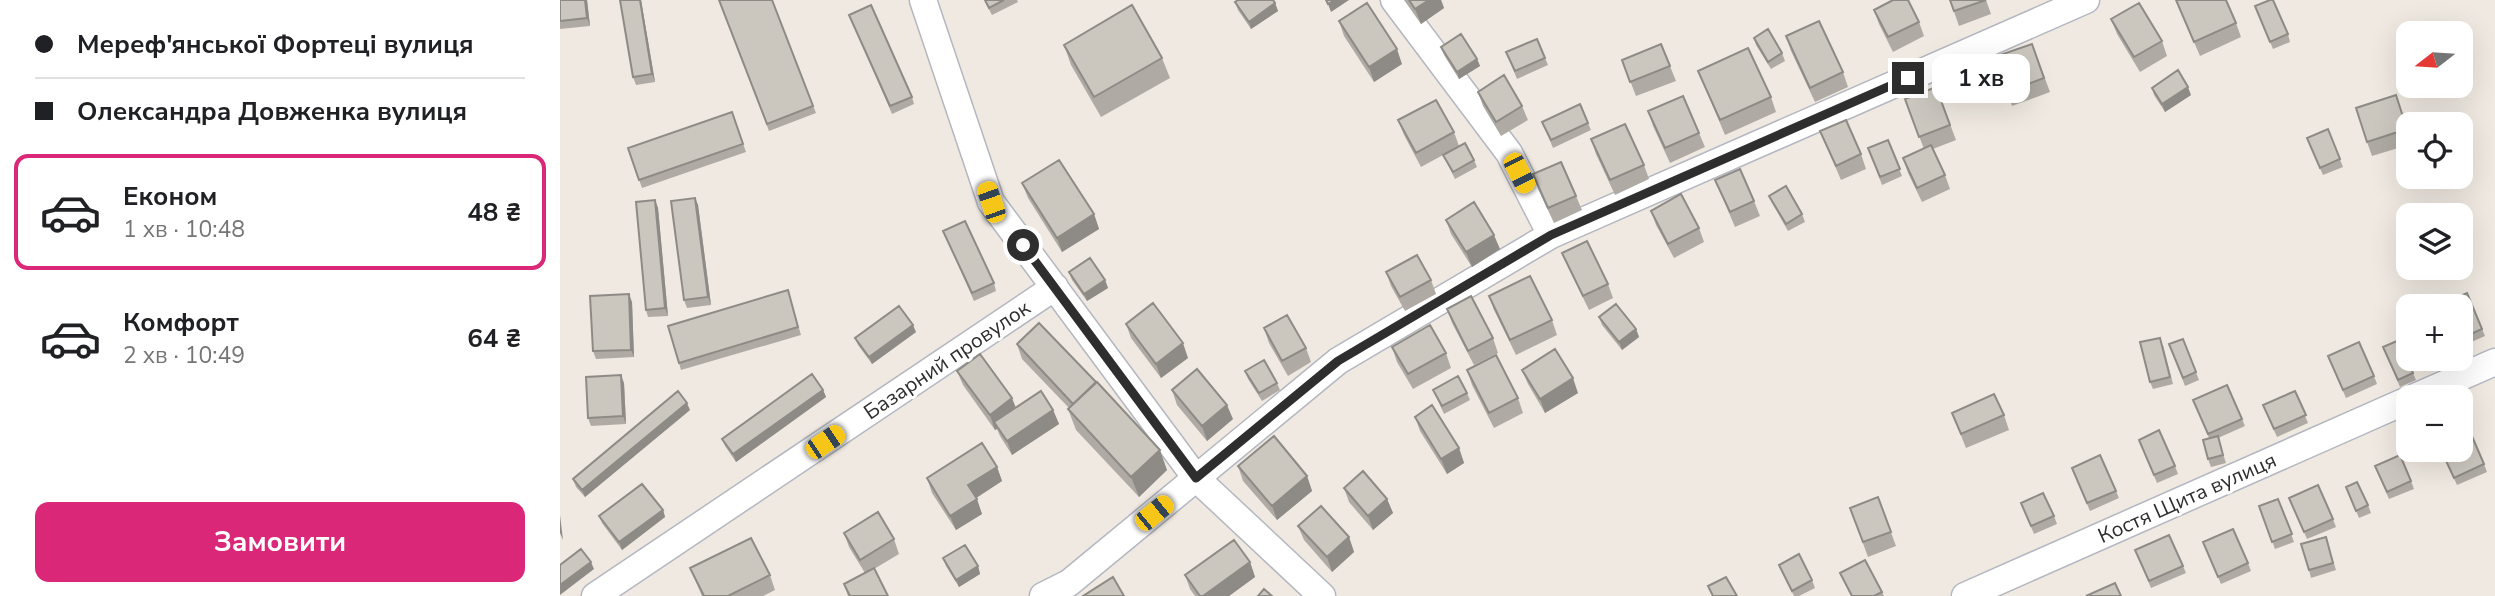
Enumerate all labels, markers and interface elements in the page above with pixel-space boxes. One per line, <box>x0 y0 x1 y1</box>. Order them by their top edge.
north arrow <box>2396 21 2473 98</box>
map controls <box>2396 21 2473 462</box>
text: Мереф'янської Фортеці вулиця <box>77 27 474 62</box>
callout: 1 хв <box>1932 54 2030 102</box>
route end <box>1892 62 1924 94</box>
text: 1 хв <box>1958 63 2004 94</box>
text: Олександра Довженка вулиця <box>77 94 467 129</box>
button: locate <box>2396 112 2473 189</box>
car <box>1501 150 1538 196</box>
text: Економ <box>123 179 217 214</box>
car <box>975 179 1008 225</box>
icon: car <box>39 181 102 244</box>
text: 48 ₴ <box>467 195 521 230</box>
button: layers <box>2396 203 2473 280</box>
text: 1 хв · 10:48 <box>123 214 245 245</box>
route start <box>1007 229 1039 261</box>
street label: Базарний провулок <box>858 293 1036 426</box>
button: + <box>2396 294 2473 371</box>
text: Комфорт <box>123 305 239 340</box>
icon: car <box>39 307 102 370</box>
text: 64 ₴ <box>467 321 521 356</box>
text: 2 хв · 10:49 <box>123 340 245 371</box>
button: − <box>2396 385 2473 462</box>
car <box>802 422 849 462</box>
street label: Костя Щита вулиця <box>2093 446 2281 550</box>
car <box>1132 492 1177 534</box>
button: Замовити <box>35 502 525 582</box>

